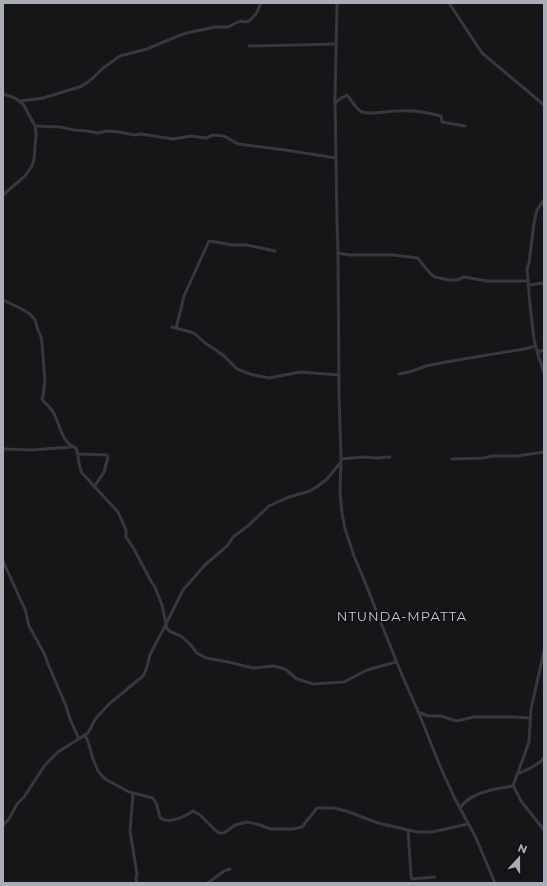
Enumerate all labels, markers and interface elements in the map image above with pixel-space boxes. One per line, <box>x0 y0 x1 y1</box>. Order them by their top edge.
district label: NTUNDA-MPATTA <box>337 608 467 624</box>
north arrow <box>499 838 539 878</box>
text: N <box>516 841 529 857</box>

